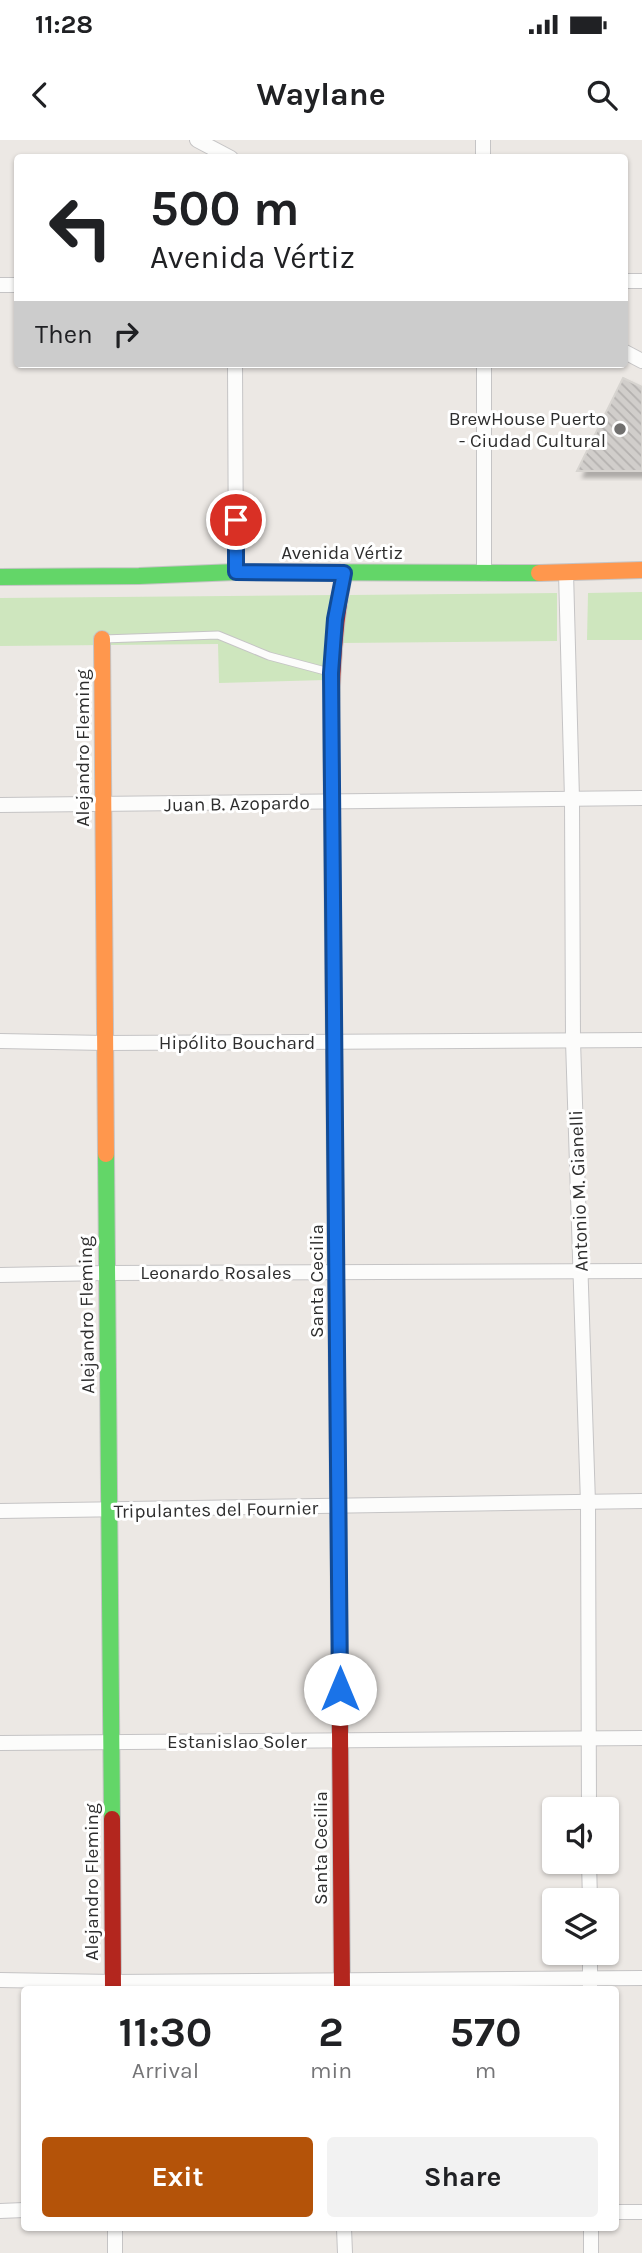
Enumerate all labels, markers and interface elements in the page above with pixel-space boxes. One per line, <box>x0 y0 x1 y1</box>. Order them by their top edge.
text: 11:28 <box>35 9 93 40</box>
icon: back <box>21 76 59 114</box>
text: Waylane <box>256 76 386 113</box>
icon: search <box>583 76 621 114</box>
text: 500 m <box>150 180 299 237</box>
icon: left <box>35 182 126 273</box>
text: Avenida Vértiz <box>150 239 355 276</box>
icon: right <box>107 315 145 353</box>
text: Then <box>35 319 93 350</box>
place label: BrewHouse Puerto - Ciudad Cultural <box>449 408 606 452</box>
marker: BrewHouse Puerto - Ciudad Cultural <box>612 421 628 437</box>
pin <box>206 490 266 550</box>
icon: arrive <box>217 501 255 539</box>
street label: Avenida Vértiz <box>281 542 403 564</box>
street label: Alejandro Fleming <box>72 669 94 827</box>
street label: Juan B. Azopardo <box>164 792 310 816</box>
street label: Hipólito Bouchard <box>159 1032 315 1054</box>
street label: Antonio M. Gianelli <box>565 1110 593 1272</box>
street label: Santa Cecilia <box>306 1224 328 1338</box>
street label: Alejandro Fleming <box>75 1236 99 1394</box>
street label: Leonardo Rosales <box>140 1262 292 1284</box>
street label: Tripulantes del Fournier <box>113 1497 319 1523</box>
position arrow <box>303 1652 377 1726</box>
street label: Estanislao Soler <box>167 1731 307 1753</box>
street label: Santa Cecilia <box>310 1791 332 1905</box>
map controls <box>542 1797 619 1965</box>
button: sound <box>542 1797 619 1874</box>
street label: Alejandro Fleming <box>81 1803 103 1961</box>
button: layers <box>542 1888 619 1965</box>
text: 11:30 <box>118 2007 212 2057</box>
text: 2 <box>318 2007 344 2057</box>
text: 570 <box>450 2007 522 2057</box>
text: Arrival <box>132 2057 199 2084</box>
text: min <box>310 2057 352 2084</box>
text: m <box>475 2057 496 2084</box>
button: Exit <box>42 2137 313 2217</box>
button: Share <box>327 2137 598 2217</box>

